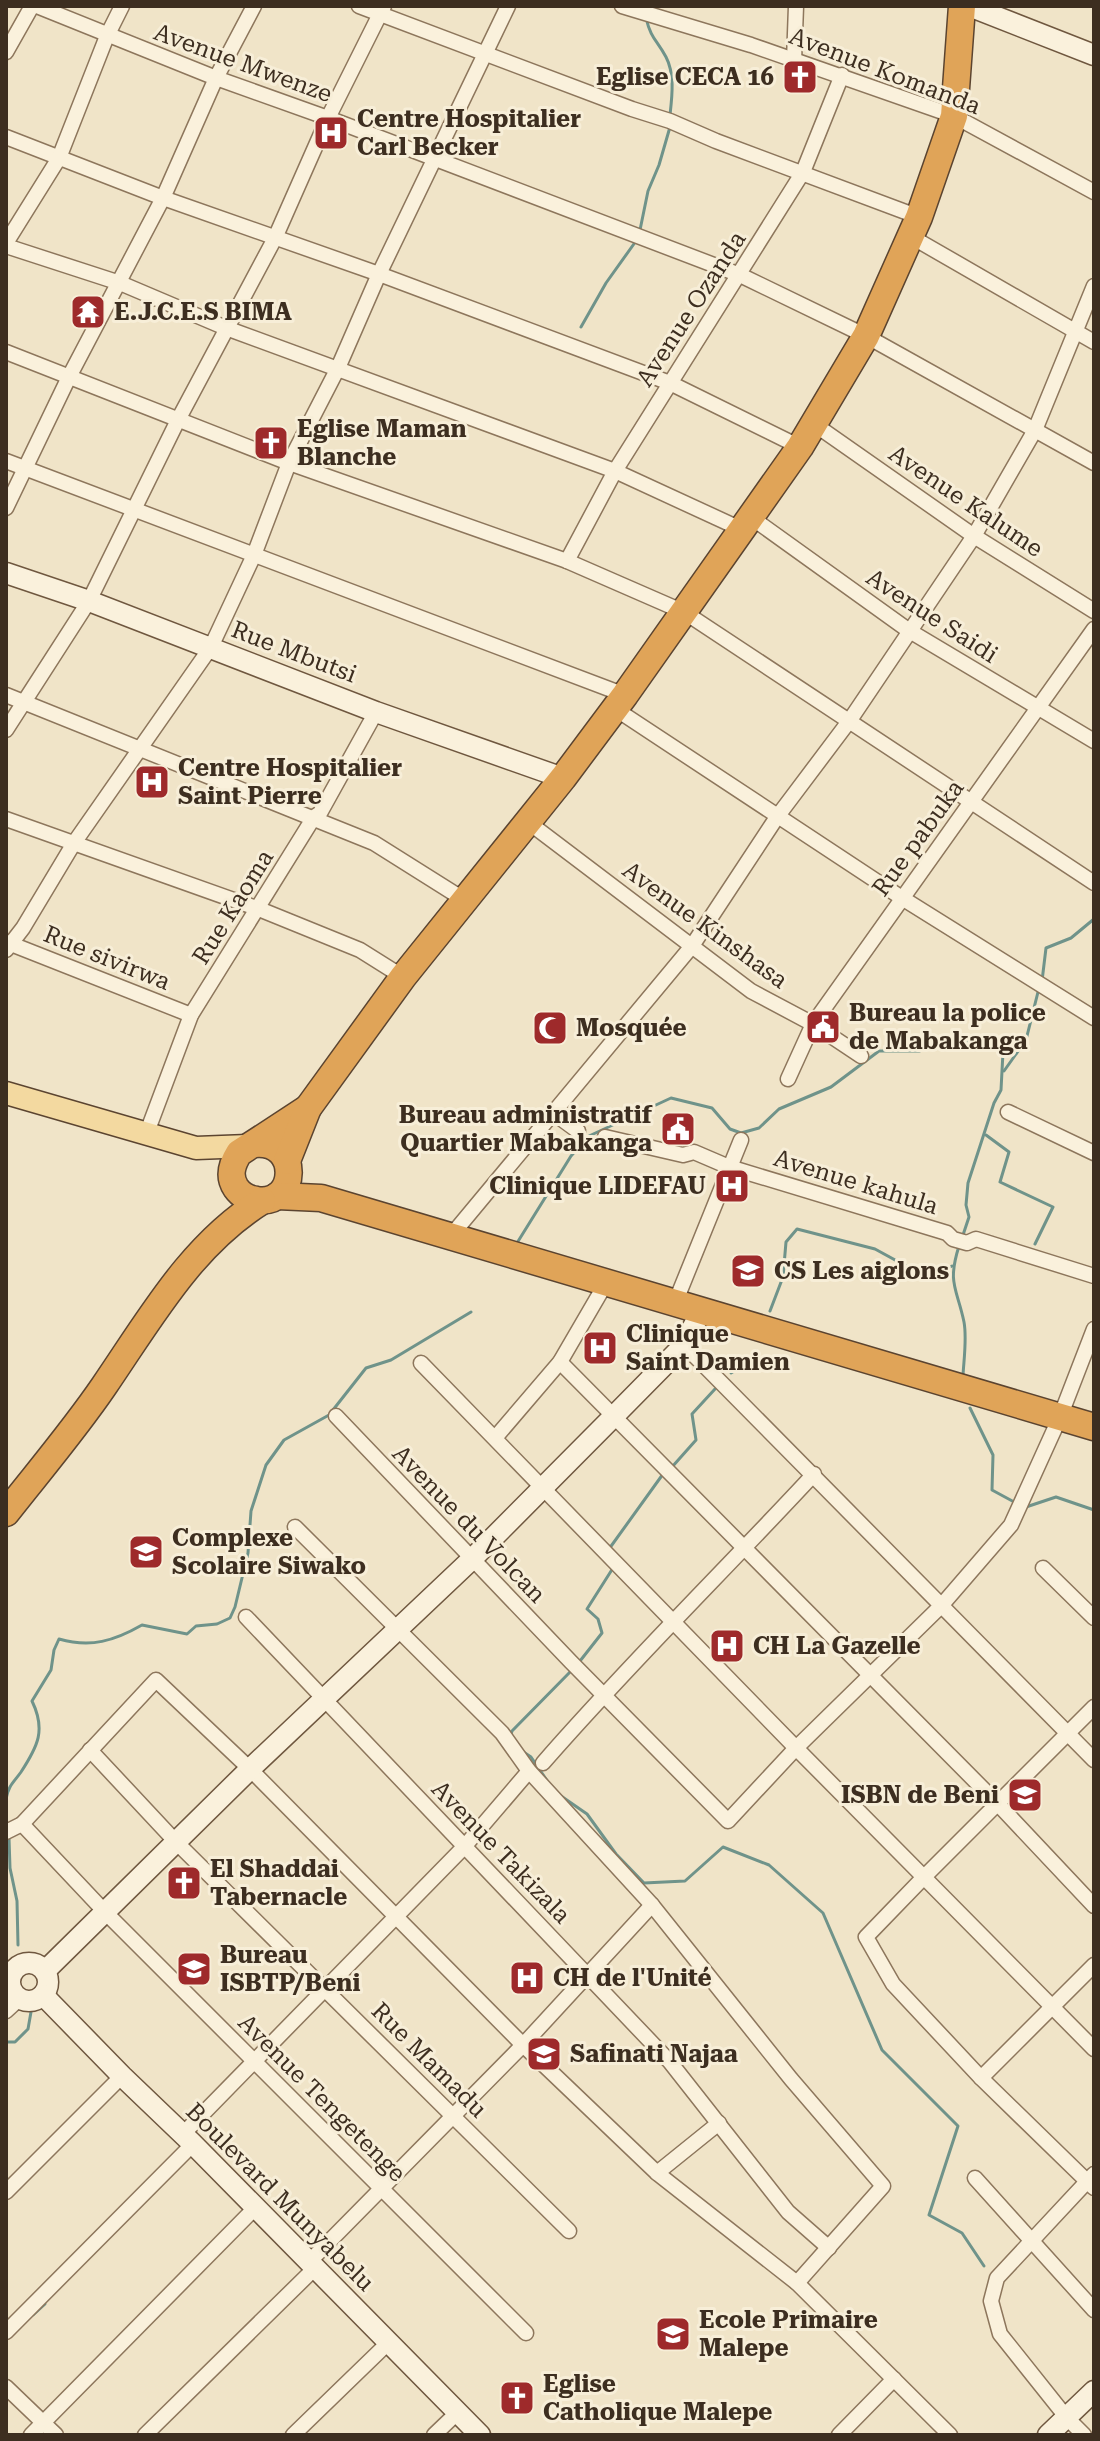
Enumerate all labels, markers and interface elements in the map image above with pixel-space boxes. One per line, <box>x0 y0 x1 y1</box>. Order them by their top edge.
street label: Avenue Mwenze <box>150 18 336 108</box>
street label: Avenue Komanda <box>785 22 985 120</box>
church icon: Eglise CECA 16 <box>781 58 819 96</box>
place label: Eglise CECA 16 <box>596 63 774 91</box>
place label: Centre Hospitalier Carl Becker <box>357 105 581 161</box>
hospital icon: Centre Hospitalier Carl Becker <box>312 114 350 152</box>
street label: Avenue Ozanda <box>630 226 752 392</box>
temple icon: E.J.C.E.S BIMA <box>69 293 107 331</box>
place label: E.J.C.E.S BIMA <box>114 298 292 326</box>
place label: Eglise Maman Blanche <box>297 415 467 471</box>
church icon: Eglise Maman Blanche <box>252 424 290 462</box>
street label: Avenue Kalume <box>884 439 1048 563</box>
street label: Avenue Saidi <box>861 563 1003 669</box>
street label: Rue Mbutsi <box>227 615 361 689</box>
place label: Centre Hospitalier Saint Pierre <box>178 754 402 810</box>
hospital icon: Centre Hospitalier Saint Pierre <box>133 763 171 801</box>
street label: Rue pabuka <box>866 774 970 902</box>
street label: Rue Kaoma <box>187 844 279 970</box>
street label: Avenue Kinshasa <box>617 856 793 994</box>
street label: Rue sivirwa <box>40 920 174 996</box>
place label: Bureau la police de Mabakanga <box>849 999 1046 1055</box>
public building icon: Bureau la police de Mabakanga <box>804 1008 842 1046</box>
mosque icon: Mosquée <box>531 1009 569 1047</box>
place label: Mosquée <box>576 1014 687 1042</box>
place label: Bureau administratif Quartier Mabakanga <box>399 1101 653 1157</box>
public building icon: Bureau administratif Quartier Mabakanga <box>659 1110 697 1148</box>
street label: Avenue kahula <box>771 1144 941 1220</box>
hospital icon: Clinique LIDEFAU <box>713 1167 751 1205</box>
place label: Clinique LIDEFAU <box>489 1172 706 1200</box>
school or university icon: CS Les aiglons <box>729 1252 767 1290</box>
place label: CS Les aiglons <box>774 1257 949 1285</box>
place label: Clinique Saint Damien <box>626 1320 790 1376</box>
hospital icon: Clinique Saint Damien <box>581 1329 619 1367</box>
street label: Avenue du Volcan <box>387 1439 551 1609</box>
place label: Complexe Scolaire Siwako <box>172 1524 366 1580</box>
school or university icon: Complexe Scolaire Siwako <box>127 1533 165 1571</box>
hospital icon: CH La Gazelle <box>708 1627 746 1665</box>
place label: CH La Gazelle <box>753 1632 921 1660</box>
street label: Avenue Takizala <box>426 1775 576 1929</box>
school or university icon: ISBN de Beni <box>1006 1776 1044 1814</box>
place label: ISBN de Beni <box>841 1781 999 1809</box>
place label: El Shaddai Tabernacle <box>210 1855 347 1911</box>
church icon: El Shaddai Tabernacle <box>165 1864 203 1902</box>
place label: Bureau ISBTP/Beni <box>220 1941 360 1997</box>
school or university icon: Bureau ISBTP/Beni <box>175 1950 213 1988</box>
hospital icon: CH de l'Unité <box>508 1959 546 1997</box>
place label: CH de l'Unité <box>553 1964 712 1992</box>
street label: Rue Mamadu <box>366 1997 492 2123</box>
street label: Avenue Tengetenge <box>233 2009 411 2187</box>
school or university icon: Safinati Najaa <box>525 2035 563 2073</box>
place label: Safinati Najaa <box>570 2040 738 2068</box>
street label: Boulevard Munyabelu <box>180 2097 380 2297</box>
place label: Ecole Primaire Malepe <box>699 2306 878 2362</box>
school or university icon: Ecole Primaire Malepe <box>654 2315 692 2353</box>
place label: Eglise Catholique Malepe <box>543 2370 772 2426</box>
church icon: Eglise Catholique Malepe <box>498 2379 536 2417</box>

